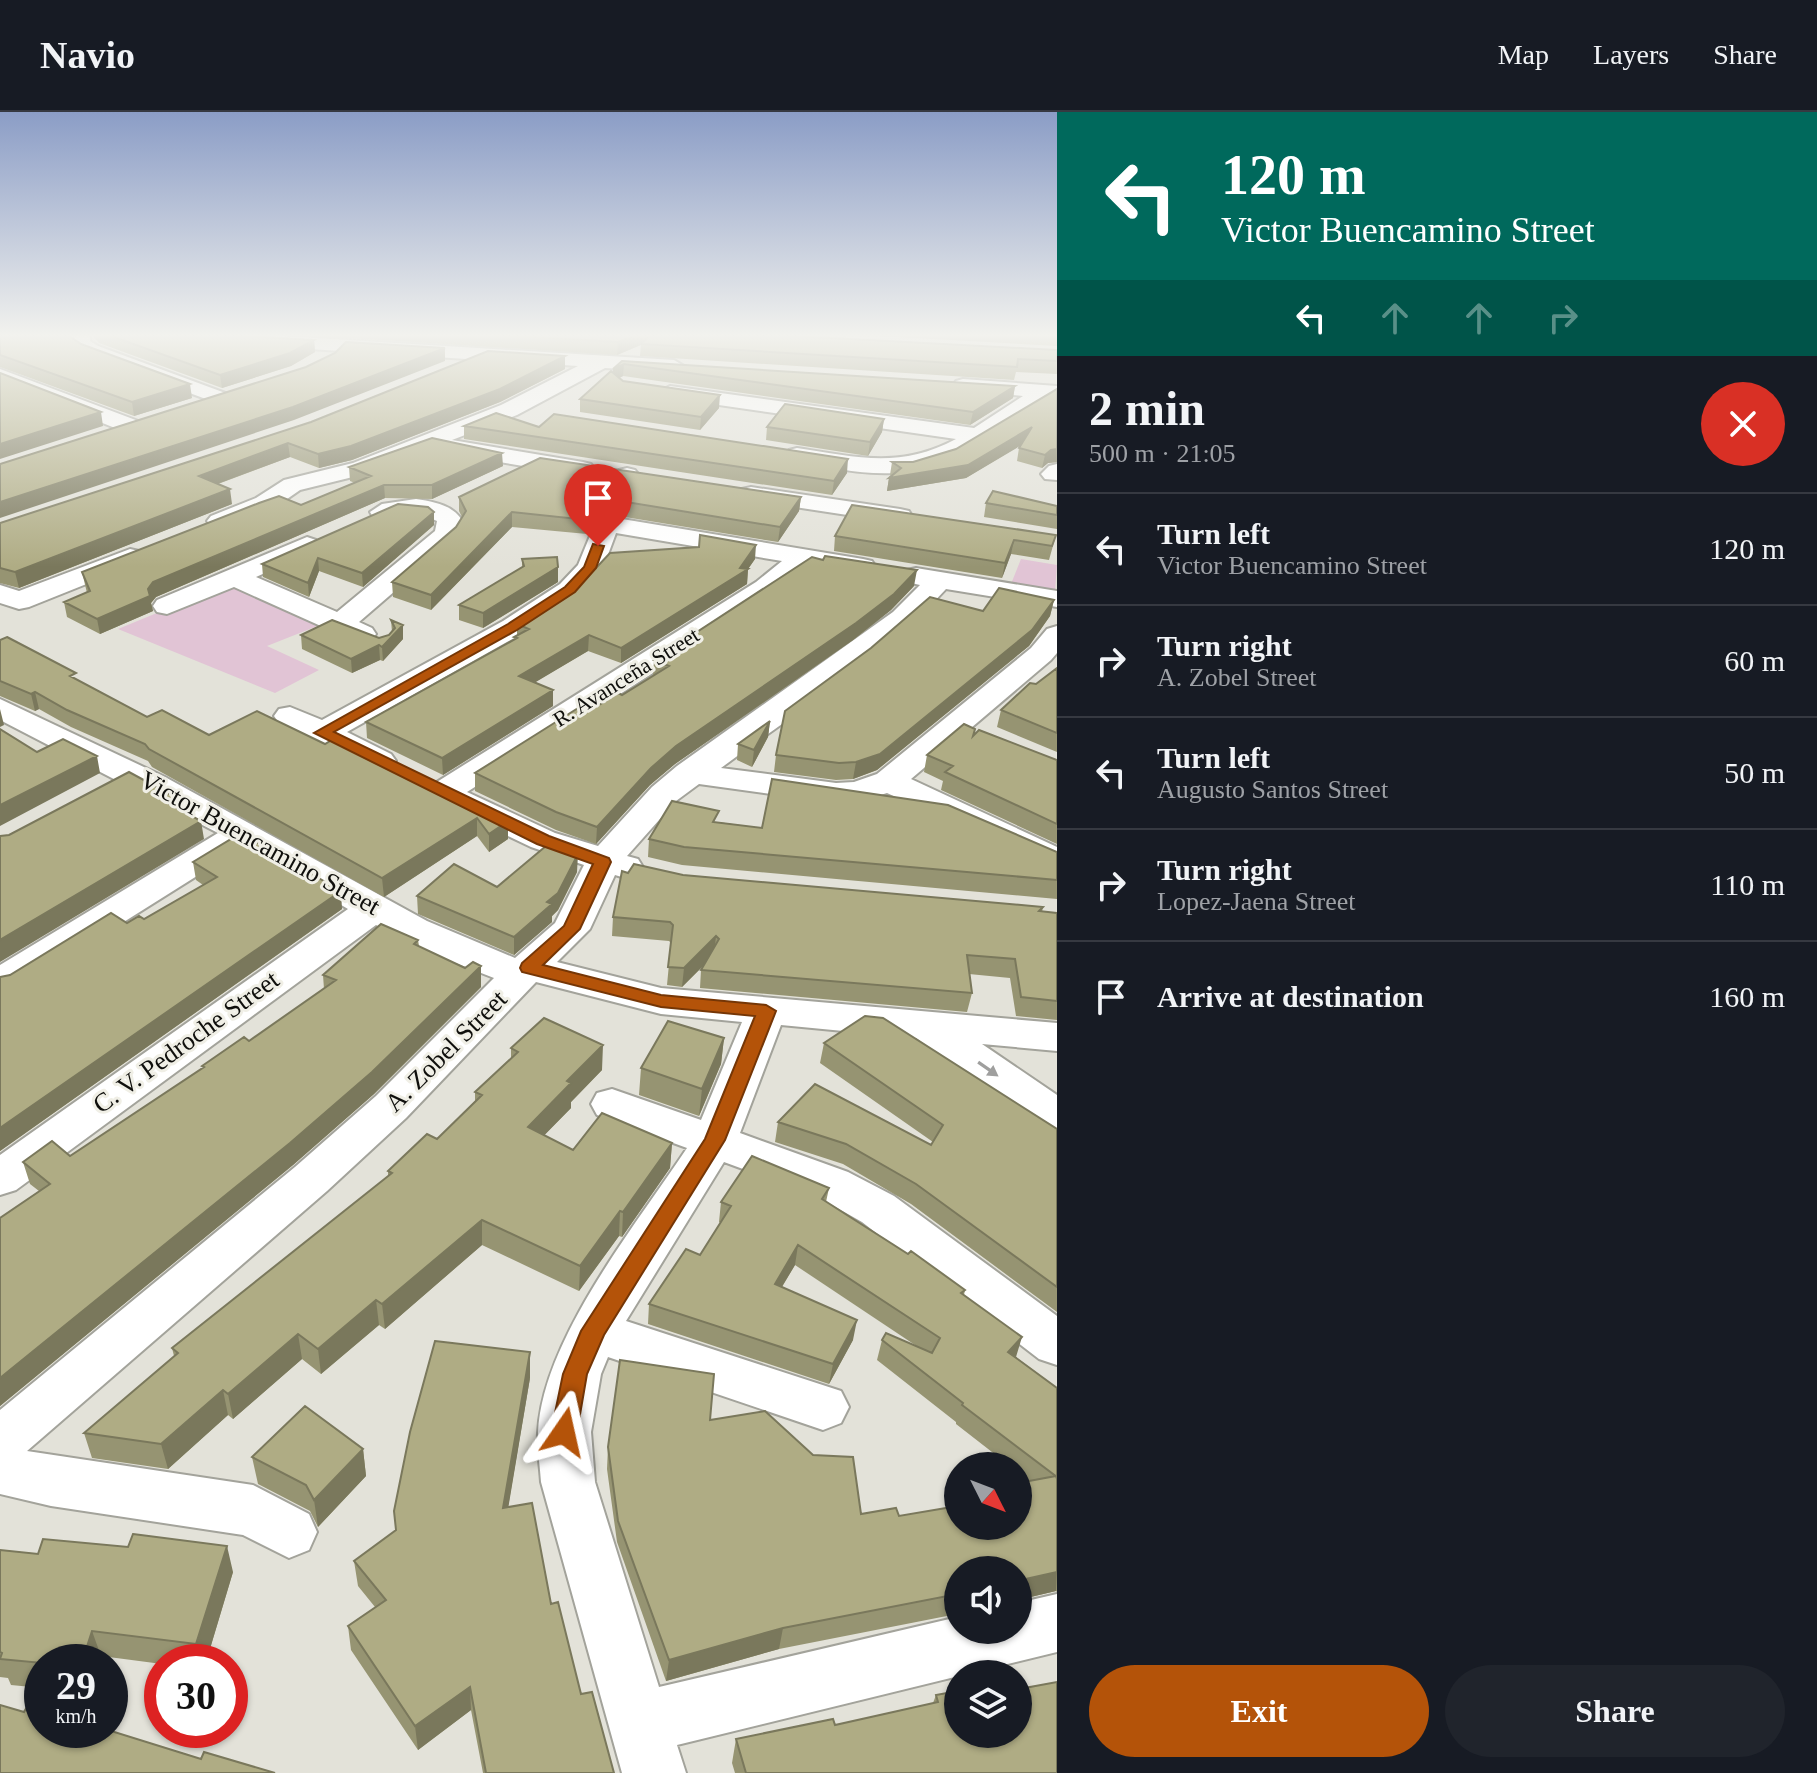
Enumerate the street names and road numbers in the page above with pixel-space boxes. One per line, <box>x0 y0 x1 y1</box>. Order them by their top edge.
street label: R. Avanceña Street <box>548 622 704 732</box>
street label: Victor Buencamino Street <box>135 765 386 921</box>
street label: C. V. Pedroche Street <box>88 965 285 1119</box>
street label: A. Zobel Street <box>379 984 513 1118</box>

